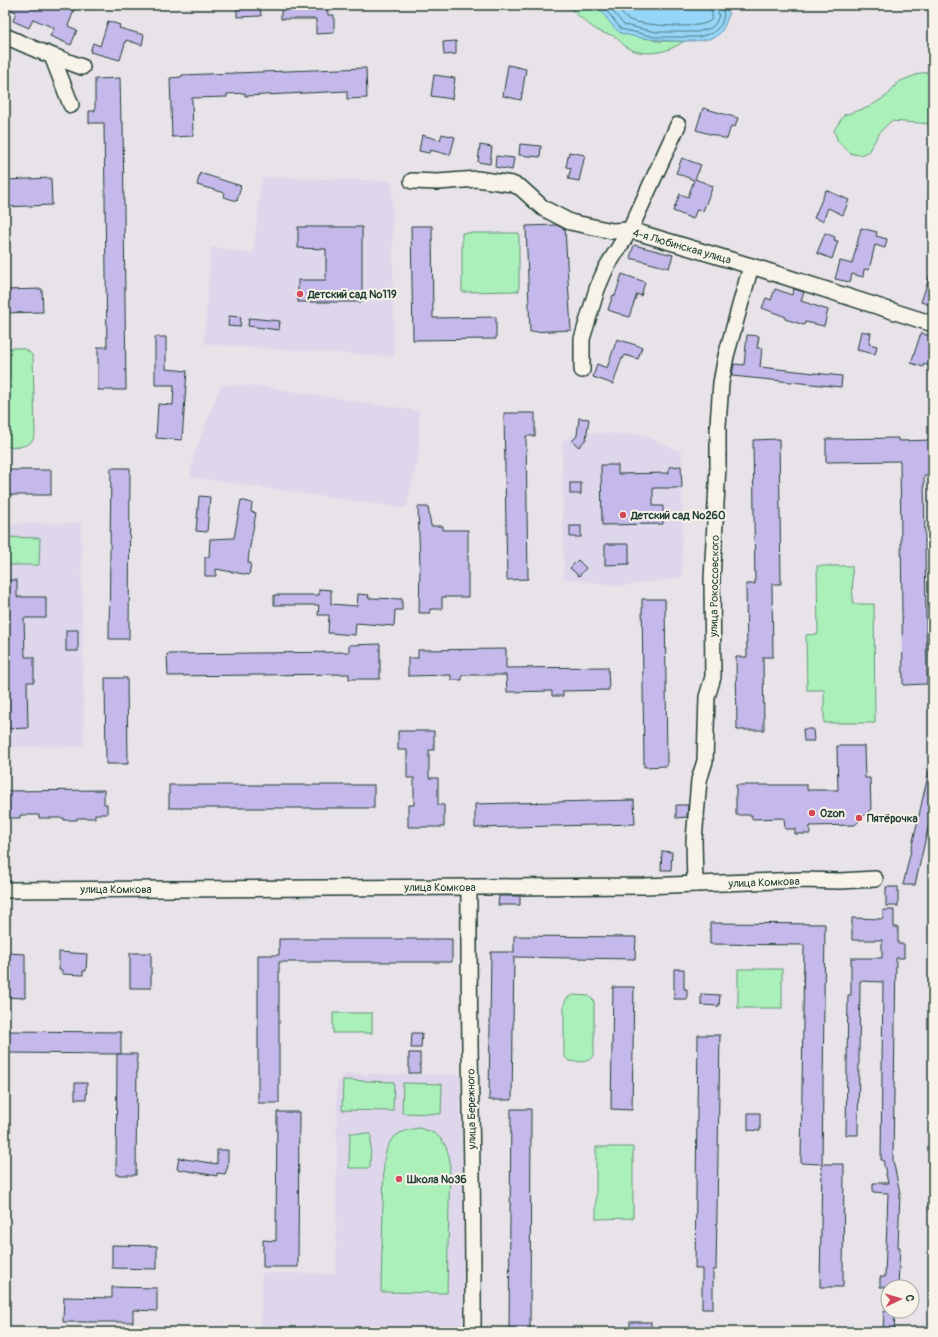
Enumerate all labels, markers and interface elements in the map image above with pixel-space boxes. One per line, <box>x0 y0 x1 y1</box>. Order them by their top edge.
street label: 4-я Любинская улица <box>631 226 733 267</box>
place label: Детский сад №119 <box>307 288 397 301</box>
marker: Детский сад №119 <box>295 289 305 299</box>
place label: Детский сад №260 <box>630 509 726 522</box>
marker: Детский сад №260 <box>618 510 628 520</box>
street label: улица Рокоссовского <box>707 535 722 638</box>
place label: Ozon <box>820 807 845 820</box>
marker: Ozon <box>807 808 817 818</box>
place label: Пятёрочка <box>867 812 918 825</box>
marker: Пятёрочка <box>854 813 864 823</box>
street label: улица Комкова <box>727 875 800 890</box>
street label: улица Комкова <box>403 881 476 894</box>
street label: улица Комкова <box>79 883 152 896</box>
street label: улица Бережного <box>464 1069 479 1150</box>
place label: Школа №36 <box>406 1173 467 1186</box>
marker: Школа №36 <box>394 1174 404 1184</box>
north arrow <box>880 1279 920 1319</box>
text: С <box>903 1294 916 1302</box>

